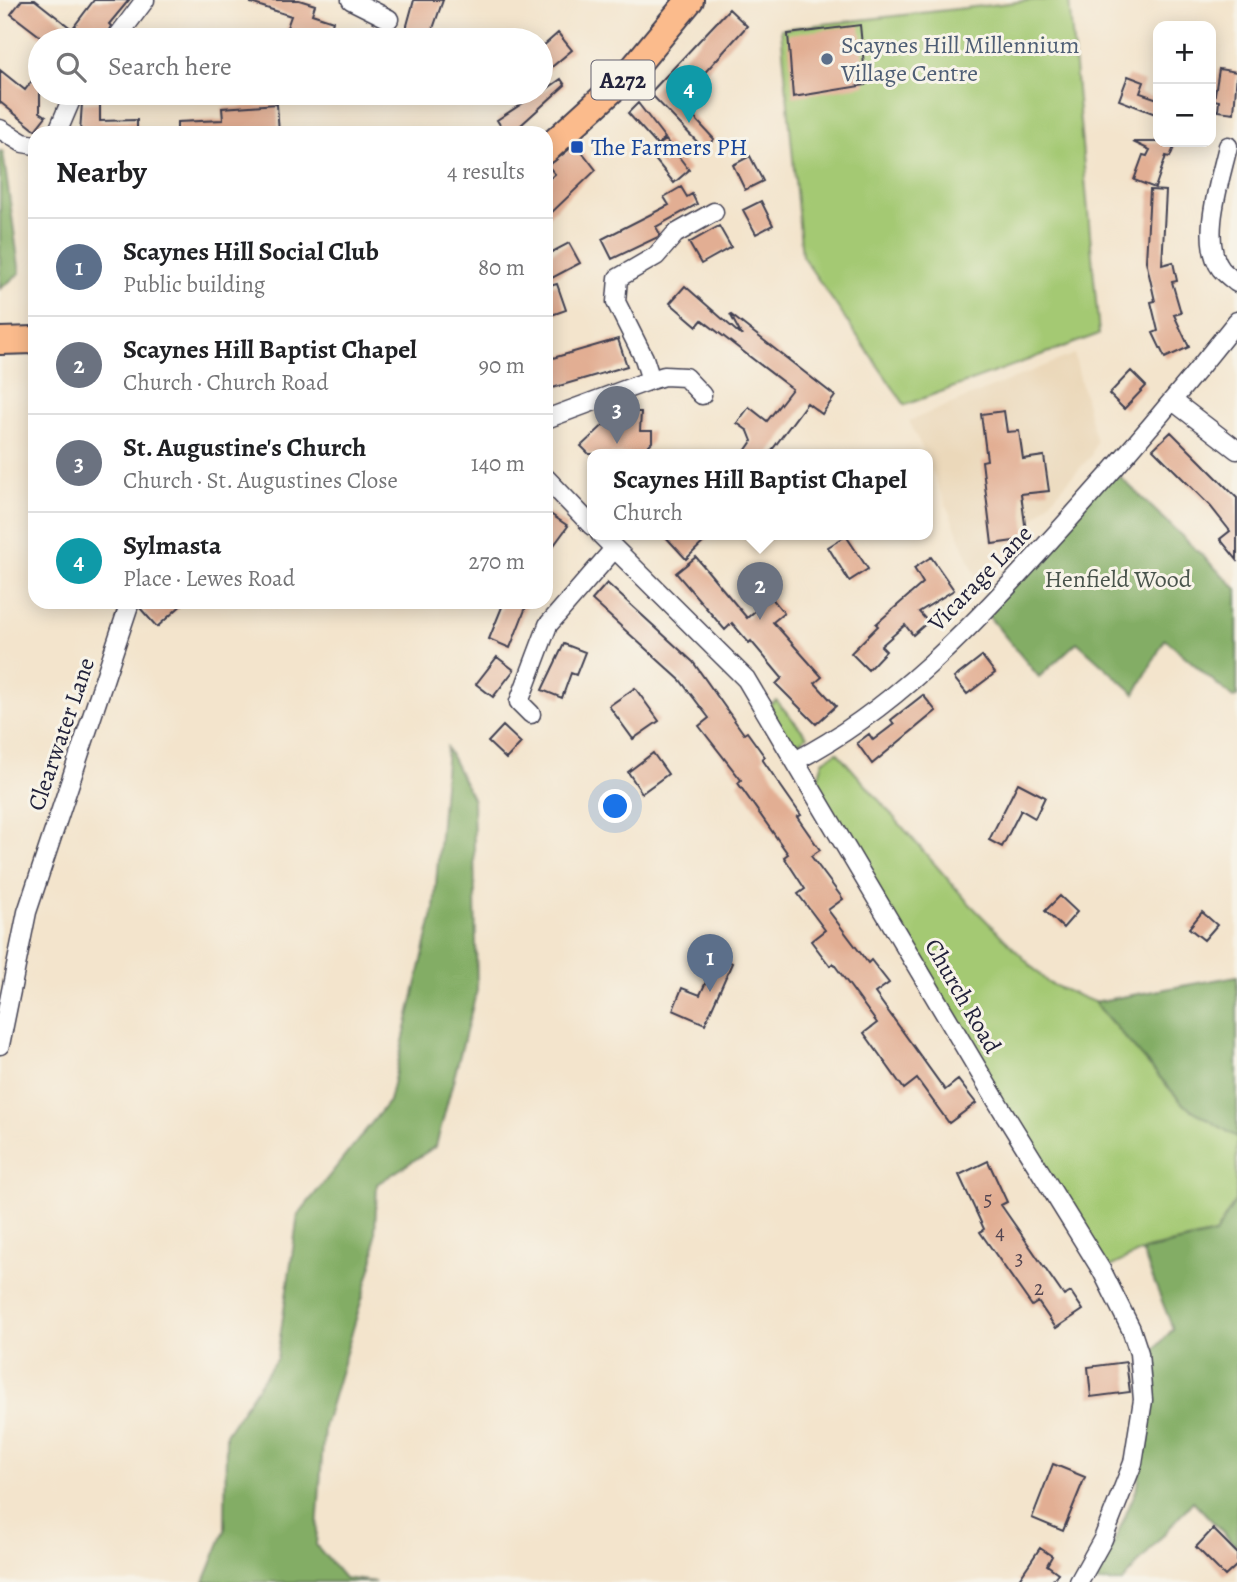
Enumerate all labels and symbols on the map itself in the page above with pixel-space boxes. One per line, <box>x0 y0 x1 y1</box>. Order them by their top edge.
place label: Scaynes Hill Millennium Village Centre <box>840 29 1079 89</box>
marker: Scaynes Hill Millennium Village Centre <box>819 51 835 67</box>
road number: A272 <box>592 60 654 100</box>
pin: 4 <box>666 65 712 123</box>
place label: The Farmers PH <box>591 131 748 163</box>
marker: The Farmers PH <box>569 139 585 155</box>
pin: 3 <box>594 386 640 444</box>
street label: Vicarage Lane <box>920 518 1039 639</box>
pin: 2 <box>737 562 783 620</box>
park label: Henfield Wood <box>1044 563 1192 595</box>
street label: Clearwater Lane <box>20 653 102 815</box>
your location <box>598 789 632 823</box>
street label: Church Road <box>917 933 1009 1059</box>
pin: 1 <box>687 934 733 992</box>
house number: 5 <box>983 1185 993 1213</box>
house number: 4 <box>995 1218 1005 1246</box>
house number: 3 <box>1015 1244 1023 1272</box>
house number: 2 <box>1034 1274 1044 1302</box>

